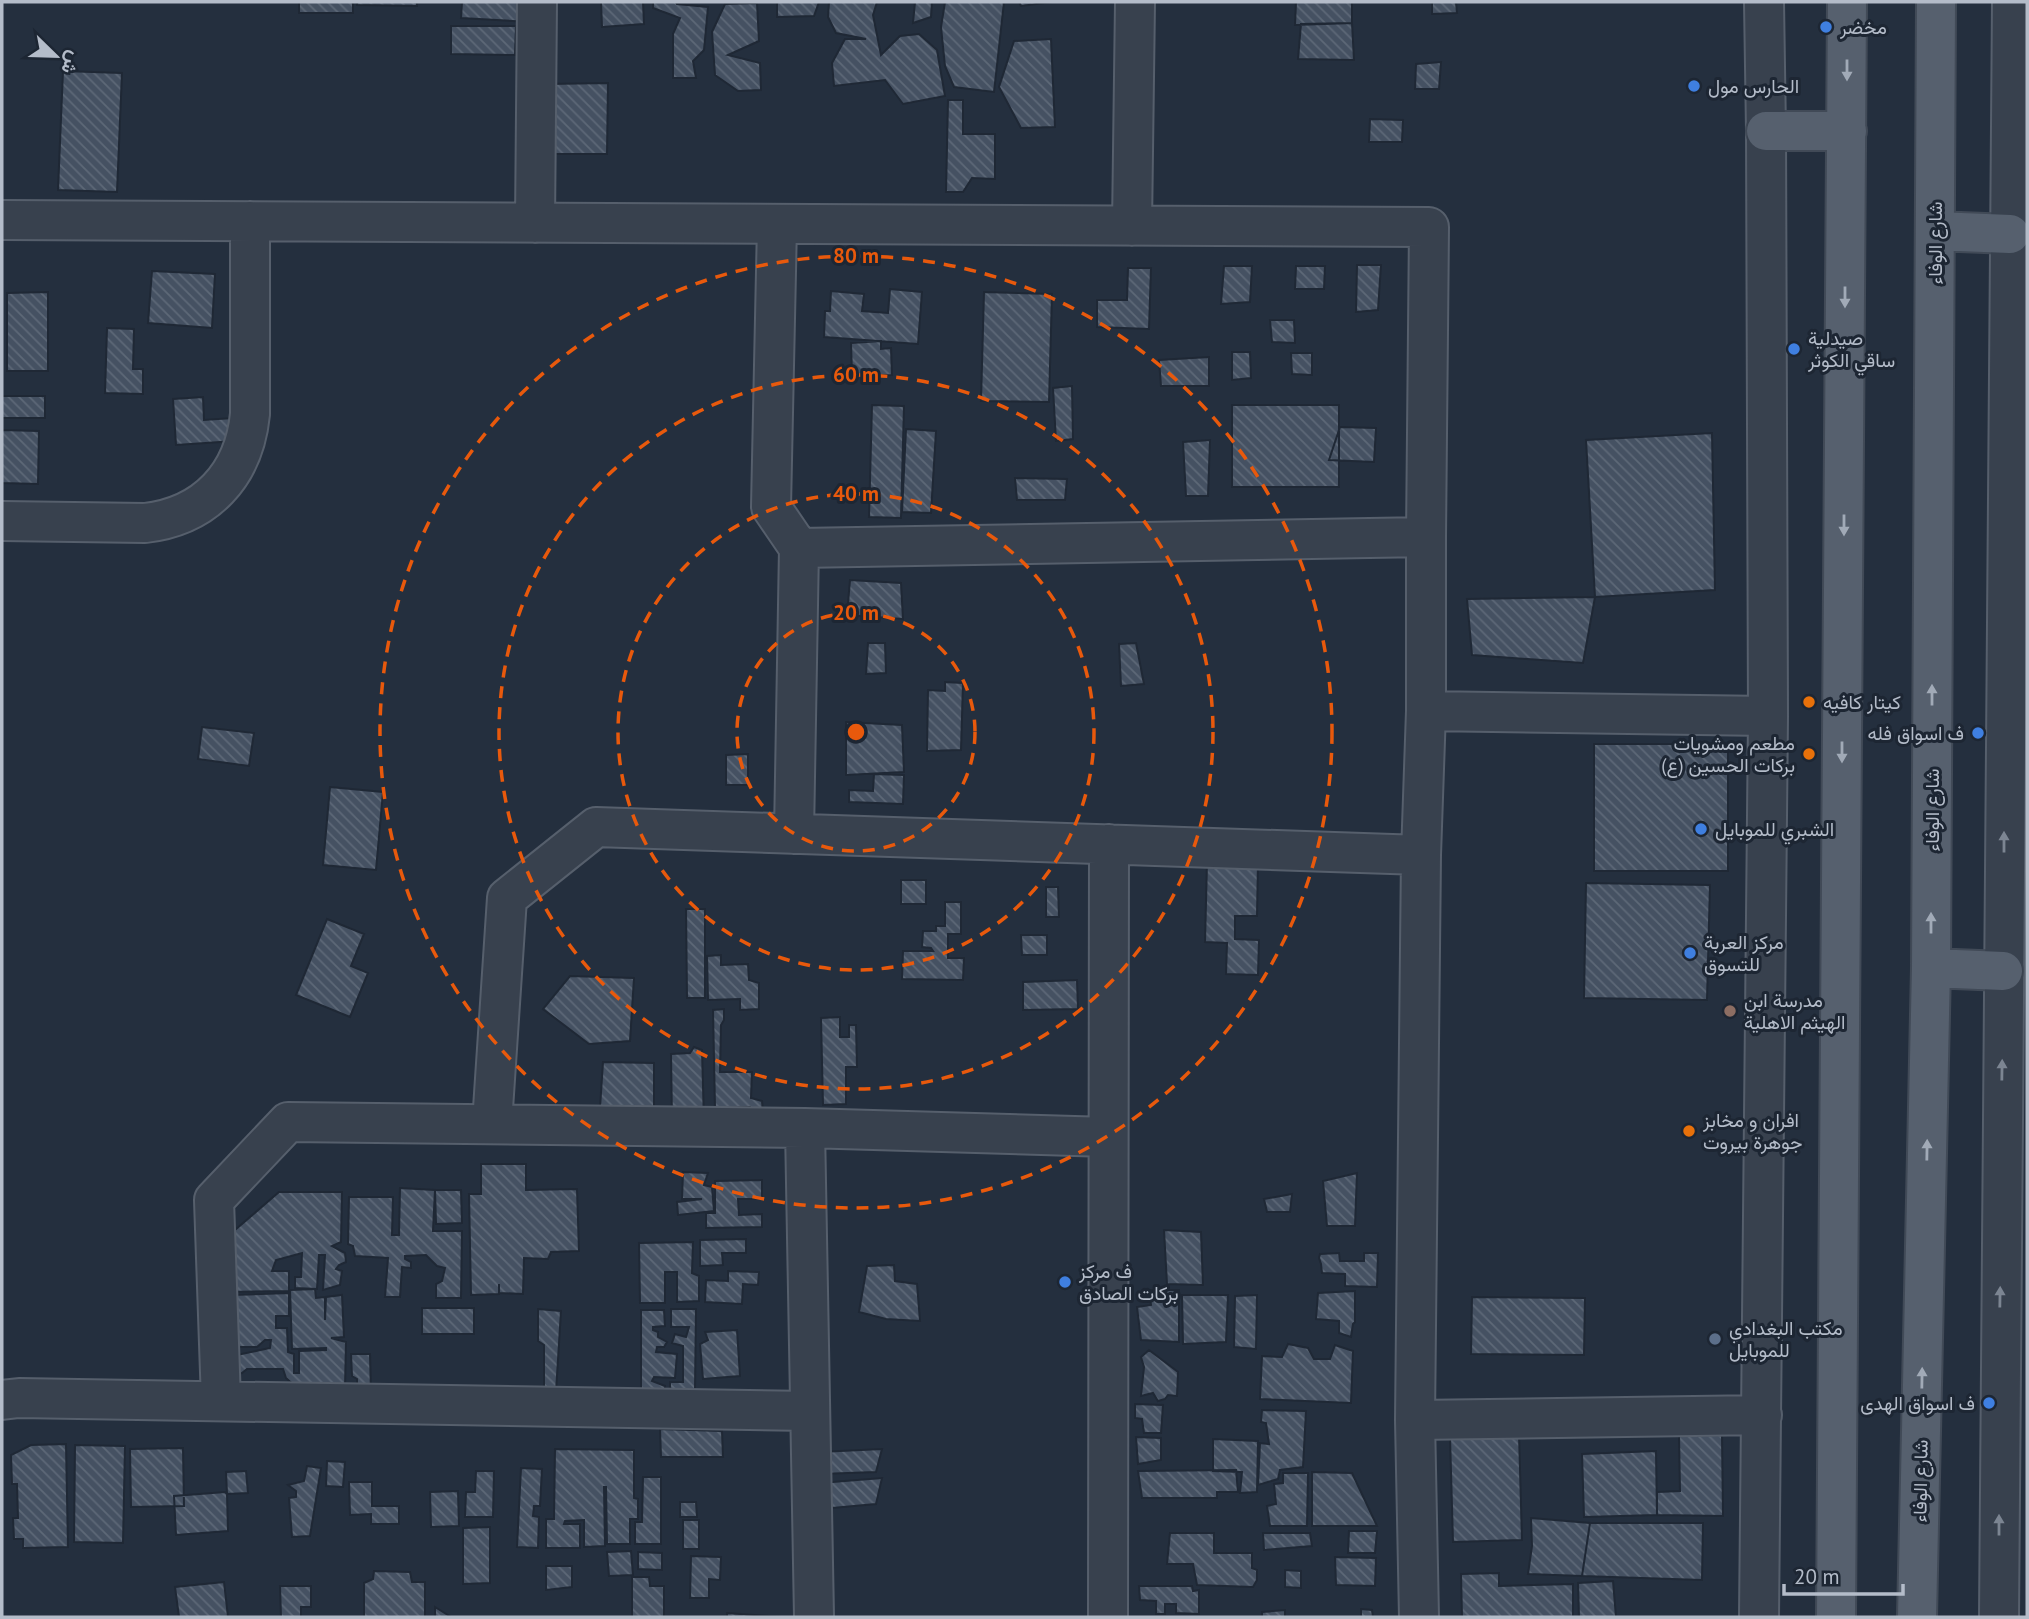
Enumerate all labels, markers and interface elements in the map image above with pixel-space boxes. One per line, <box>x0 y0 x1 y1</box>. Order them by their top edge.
place label: مخضر <box>1839 15 1887 39</box>
marker: مخضر <box>1818 19 1834 35</box>
north arrow <box>21 21 91 91</box>
text: ش <box>56 47 87 78</box>
one-way arrow <box>1841 59 1853 81</box>
place label: الحارس مول <box>1708 74 1799 98</box>
marker: الحارس مول <box>1686 78 1702 94</box>
street label: شارع الوفاء <box>1923 202 1948 284</box>
text: 80 m <box>833 242 879 269</box>
one-way arrow <box>1839 287 1851 309</box>
place label: صيدلية ساقي الكوثر <box>1807 326 1895 376</box>
marker: صيدلية ساقي الكوثر <box>1786 341 1802 357</box>
text: 60 m <box>833 361 879 388</box>
text: 40 m <box>833 480 879 507</box>
one-way arrow <box>1838 514 1850 536</box>
text: 20 m <box>833 599 879 626</box>
one-way arrow <box>1926 684 1938 706</box>
place label: كيتار كافيه <box>1823 690 1901 714</box>
marker: كيتار كافيه <box>1801 694 1817 710</box>
centre of rings <box>844 720 868 744</box>
place label: ف اسواق فله <box>1867 721 1964 745</box>
marker: ف اسواق فله <box>1970 725 1986 741</box>
place label: مطعم ومشويات بركات الحسين (ع) <box>1661 731 1795 778</box>
one-way arrow <box>1836 742 1848 764</box>
marker: مطعم ومشويات بركات الحسين (ع) <box>1801 746 1817 762</box>
street label: شارع الوفاء <box>1920 769 1945 851</box>
place label: الشبري للموبايل <box>1715 817 1834 845</box>
marker: الشبري للموبايل <box>1693 821 1709 837</box>
one-way arrow <box>1998 831 2010 853</box>
one-way arrow <box>1925 911 1937 933</box>
place label: مركز العربة للتسوق <box>1704 930 1784 976</box>
marker: مركز العربة للتسوق <box>1682 945 1698 961</box>
place label: مدرسة ابن الهيثم الاهلية <box>1744 988 1845 1035</box>
marker: مدرسة ابن الهيثم الاهلية <box>1722 1003 1738 1019</box>
one-way arrow <box>1997 1058 2008 1080</box>
place label: افران و مخابز جوهرة بيروت <box>1702 1108 1802 1154</box>
marker: افران و مخابز جوهرة بيروت <box>1681 1123 1697 1139</box>
one-way arrow <box>1921 1139 1933 1161</box>
place label: ف مركز بركات الصادق <box>1078 1259 1179 1305</box>
marker: ف مركز بركات الصادق <box>1057 1274 1073 1290</box>
one-way arrow <box>1994 1286 2006 1308</box>
place label: مكتب البغدادي للموبايل <box>1729 1316 1843 1362</box>
marker: مكتب البغدادي للموبايل <box>1707 1331 1723 1347</box>
one-way arrow <box>1917 1366 1928 1388</box>
place label: ف اسواق الهدى <box>1860 1391 1975 1415</box>
marker: ف اسواق الهدى <box>1981 1395 1997 1411</box>
street label: شارع الوفاء <box>1907 1439 1934 1523</box>
one-way arrow <box>1993 1513 2005 1535</box>
scale bar <box>1784 1552 1903 1596</box>
text: 20 m <box>1794 1563 1840 1590</box>

